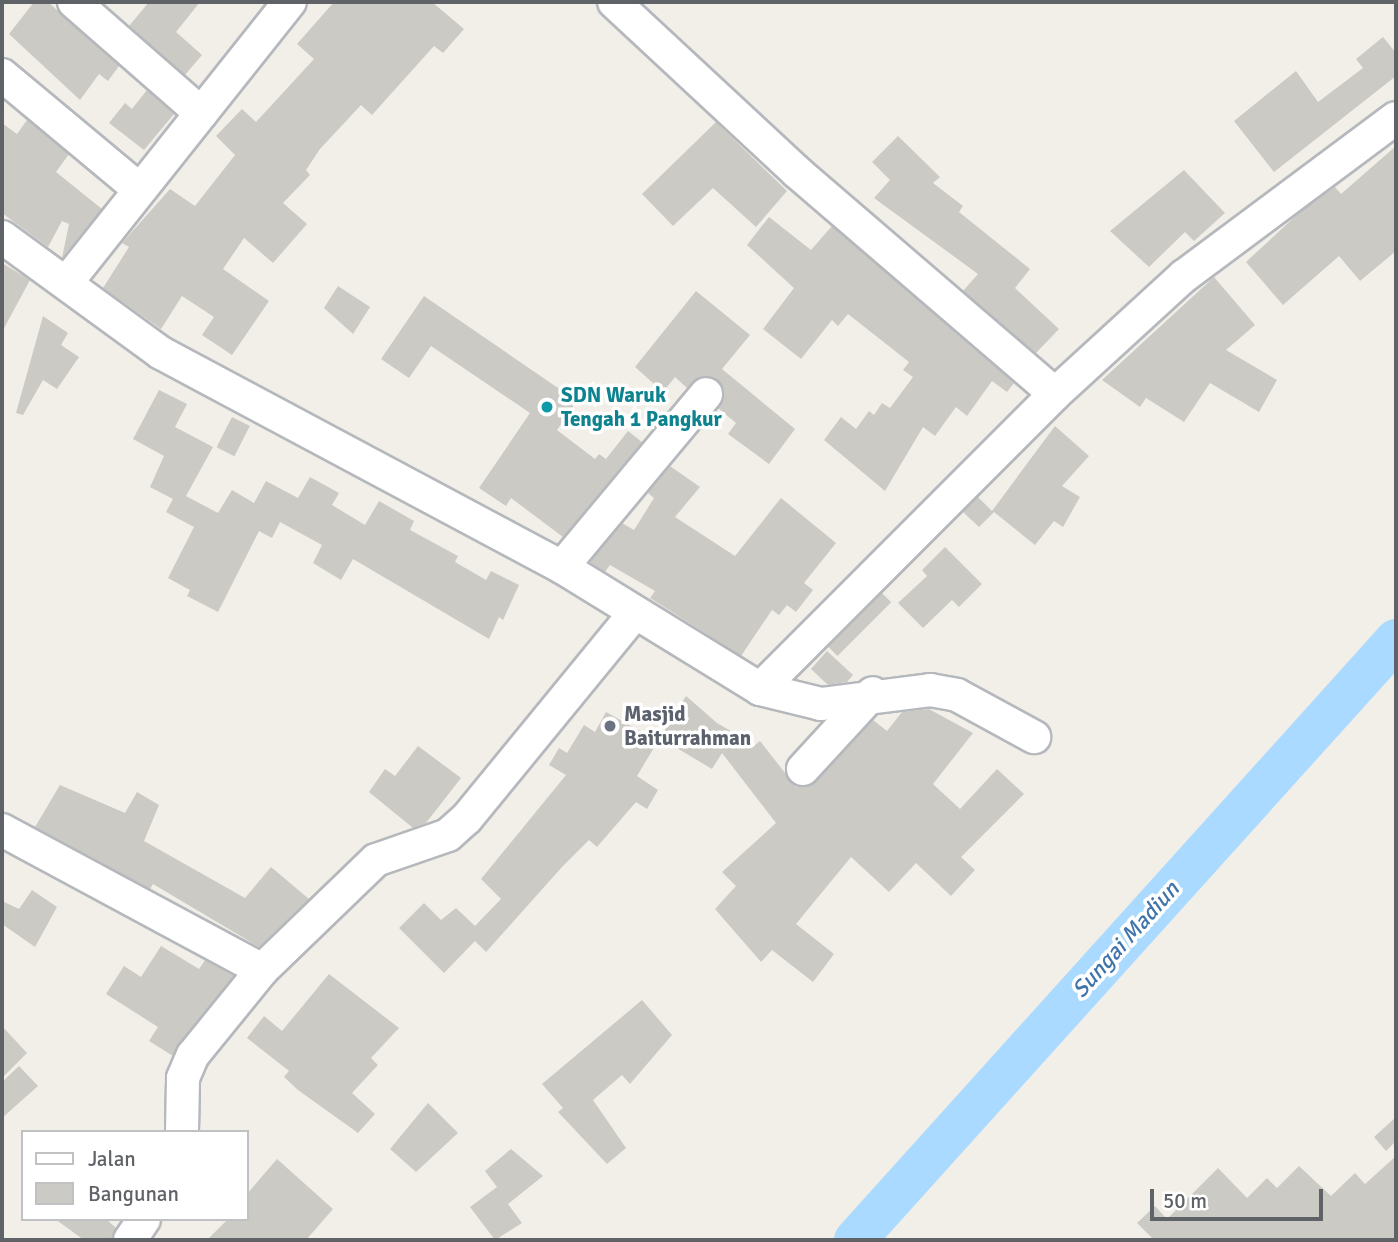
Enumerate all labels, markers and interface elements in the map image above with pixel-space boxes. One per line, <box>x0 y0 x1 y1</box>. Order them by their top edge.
place label: SDN Waruk Tengah 1 Pangkur <box>561 382 722 432</box>
marker: SDN Waruk Tengah 1 Pangkur <box>539 399 555 415</box>
place label: Masjid Baiturrahman <box>624 701 751 751</box>
marker: Masjid Baiturrahman <box>602 718 618 734</box>
water label: Sungai Madiun <box>1067 876 1185 1004</box>
legend <box>21 1130 248 1221</box>
text: Jalan <box>88 1146 136 1172</box>
scale bar <box>1153 1176 1326 1220</box>
text: Bangunan <box>88 1181 179 1207</box>
text: 50 m <box>1163 1188 1207 1214</box>

